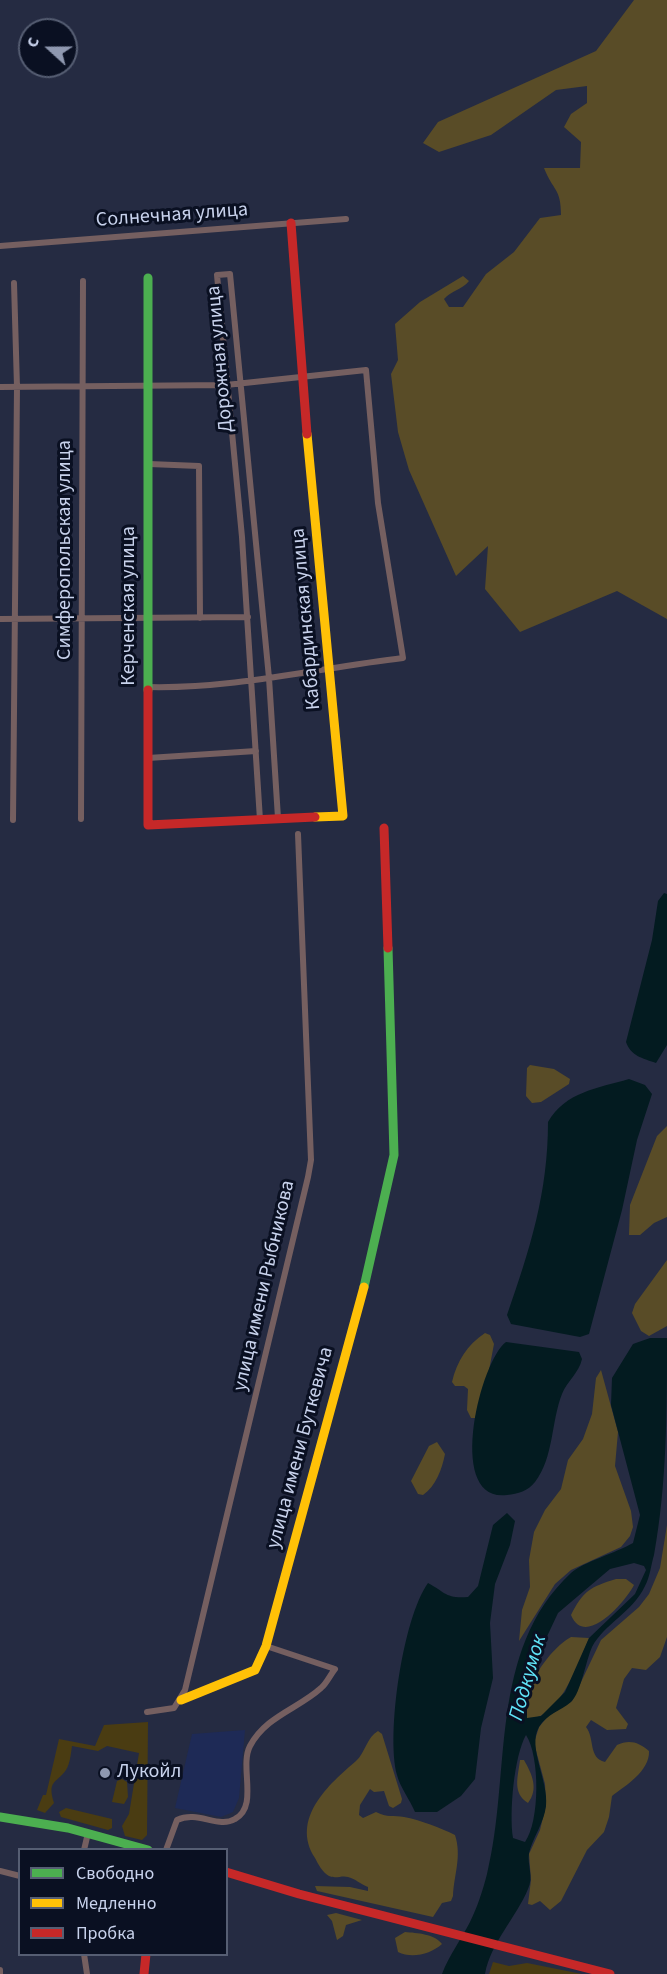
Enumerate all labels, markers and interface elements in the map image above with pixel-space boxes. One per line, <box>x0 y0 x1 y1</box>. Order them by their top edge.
north arrow <box>18 18 78 78</box>
text: С <box>21 34 45 51</box>
street label: Солнечная улица <box>95 199 249 233</box>
street label: Дорожная улица <box>203 284 239 434</box>
street label: Симферопольская улица <box>54 440 78 660</box>
street label: Керченская улица <box>118 526 142 686</box>
street label: Кабардинская улица <box>287 527 327 711</box>
street label: улица имени Рыбникова <box>229 1178 301 1394</box>
street label: улица имени Буткевича <box>262 1344 340 1552</box>
water label: Подкумок <box>505 1632 553 1724</box>
place label: Лукойл <box>117 1761 181 1785</box>
marker: Лукойл <box>98 1766 112 1780</box>
legend <box>18 1848 228 1956</box>
text: Свободно <box>76 1861 154 1886</box>
text: Медленно <box>76 1891 156 1916</box>
text: Пробка <box>76 1921 135 1946</box>

